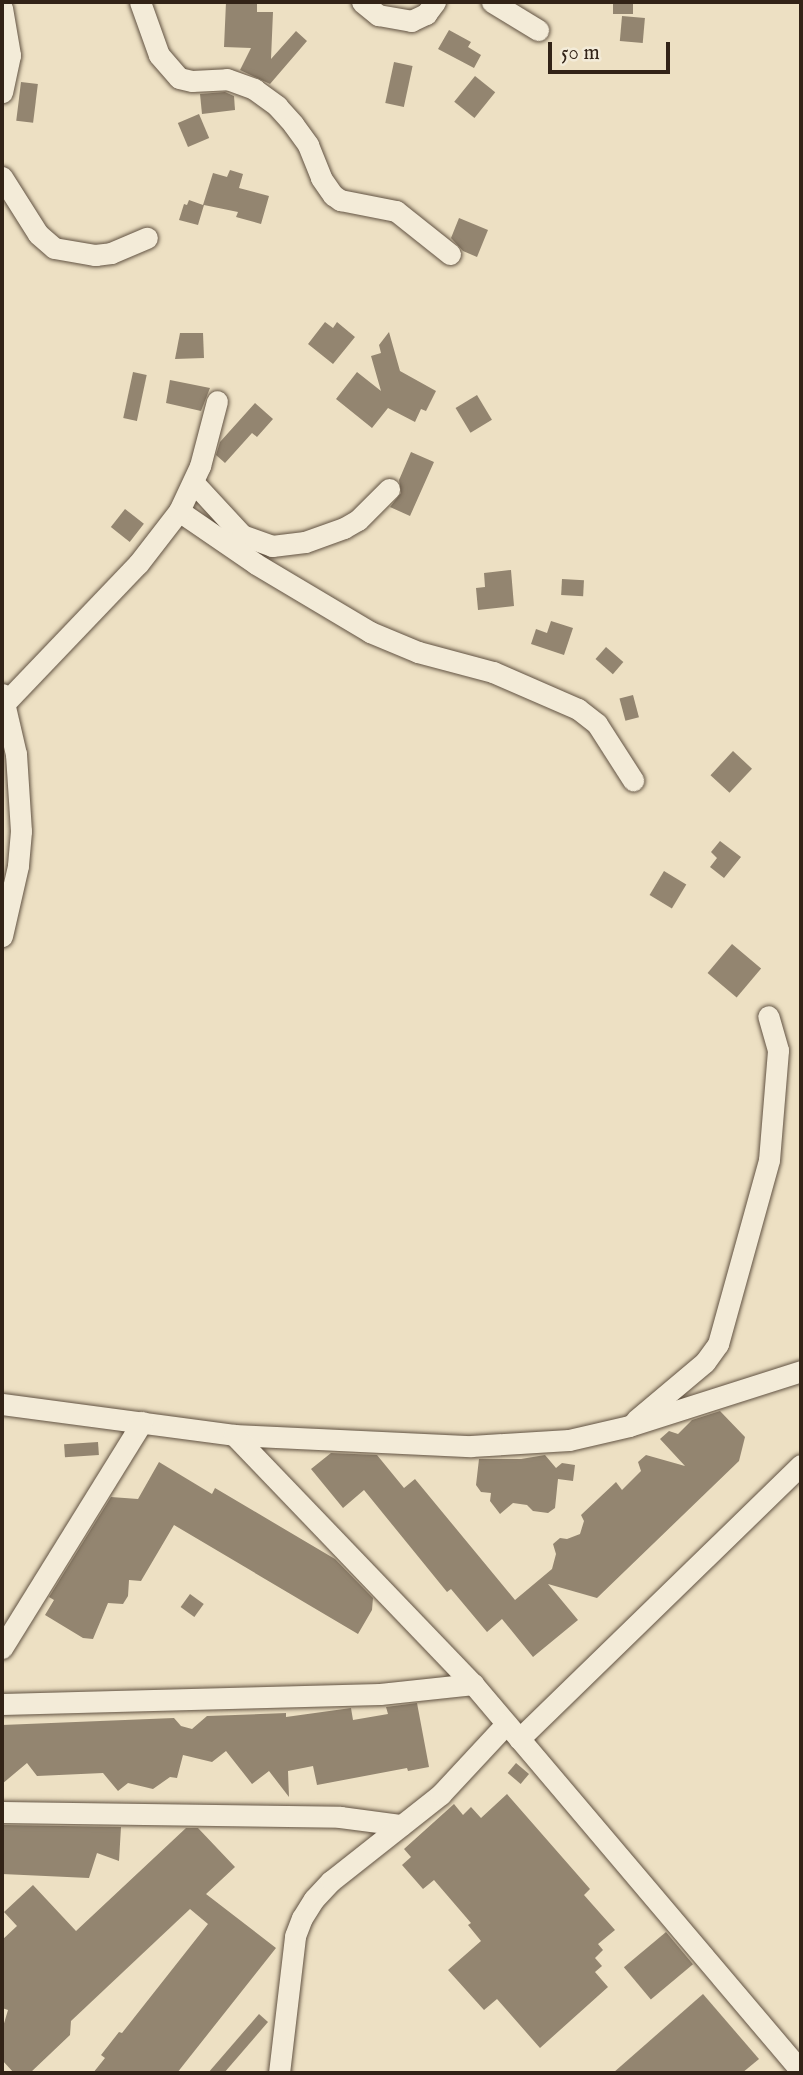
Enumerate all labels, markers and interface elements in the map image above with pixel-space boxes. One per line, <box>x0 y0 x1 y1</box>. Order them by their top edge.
scale bar <box>551 28 674 72</box>
text: 50 m <box>561 40 600 67</box>

